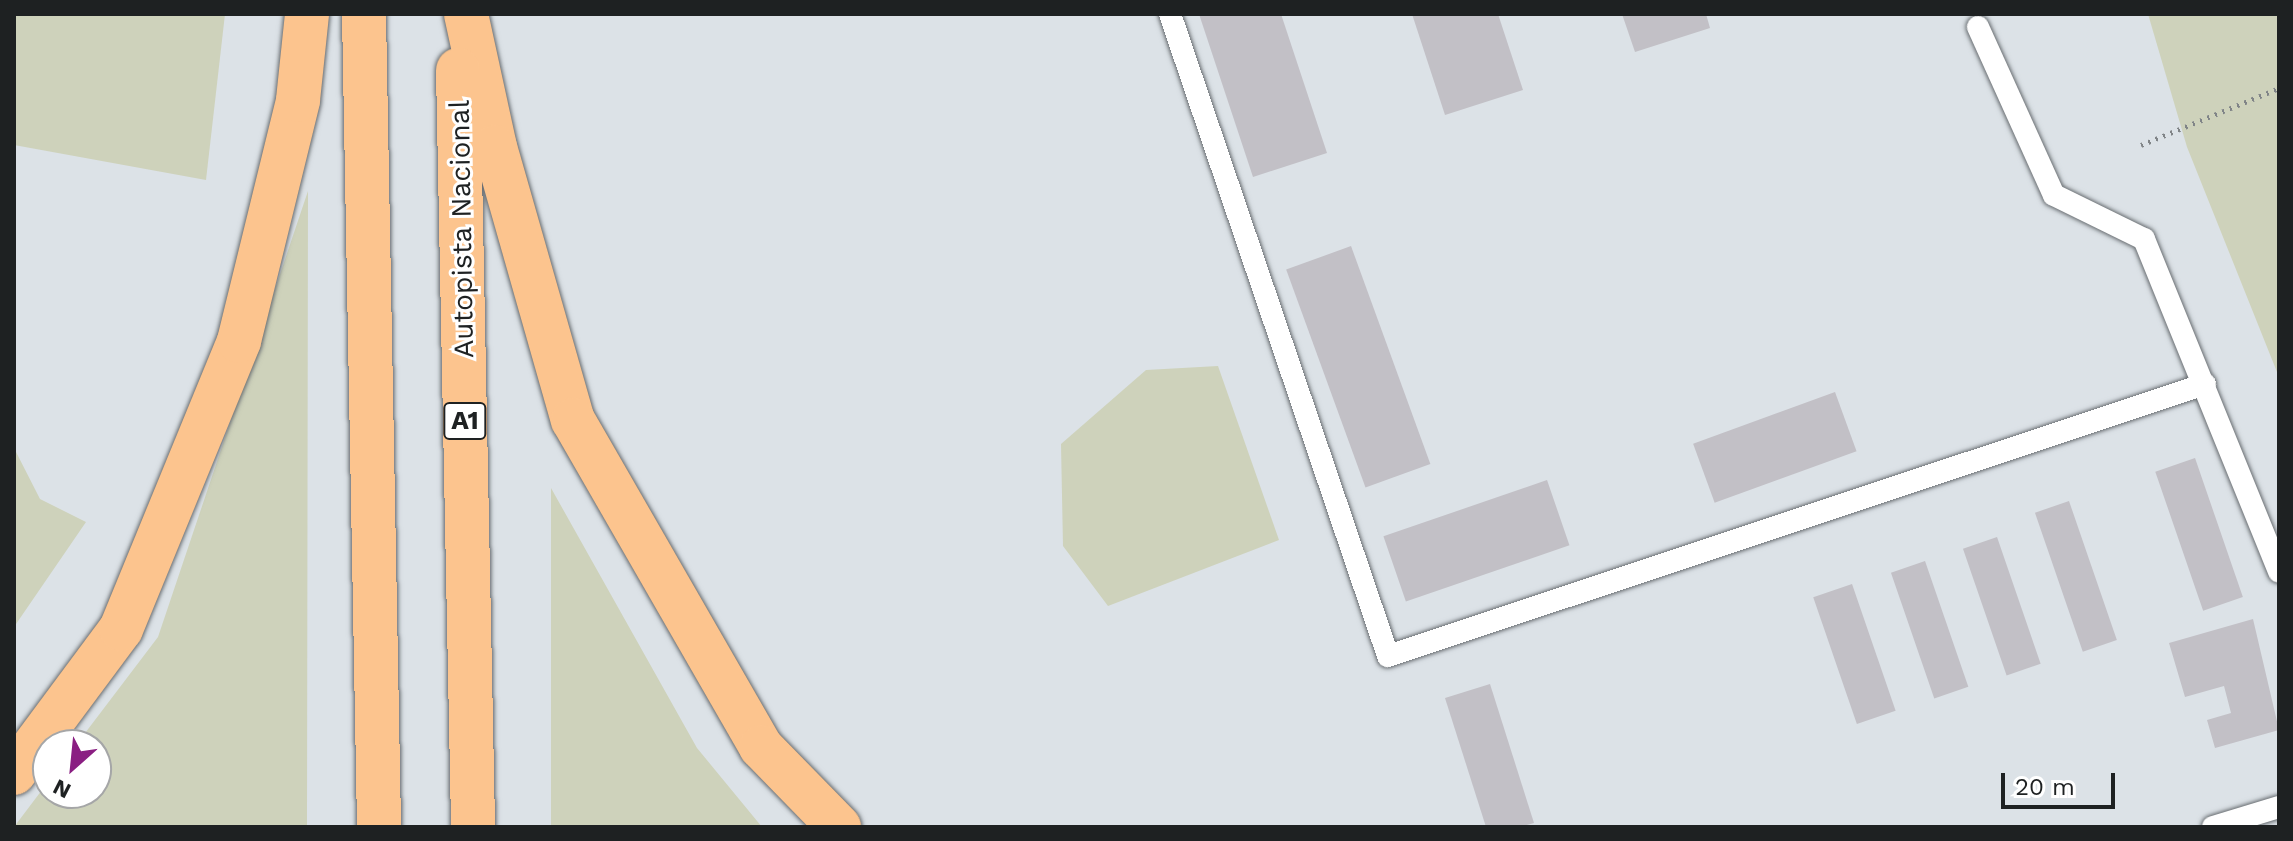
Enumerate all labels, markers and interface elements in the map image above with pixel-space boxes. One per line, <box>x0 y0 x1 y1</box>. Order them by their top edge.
street label: Autopista Nacional <box>443 99 481 359</box>
road number: A1 <box>443 399 487 443</box>
north arrow <box>32 729 112 809</box>
scale bar <box>2005 757 2119 807</box>
text: 20 m <box>2015 773 2075 801</box>
text: N <box>49 774 75 804</box>

